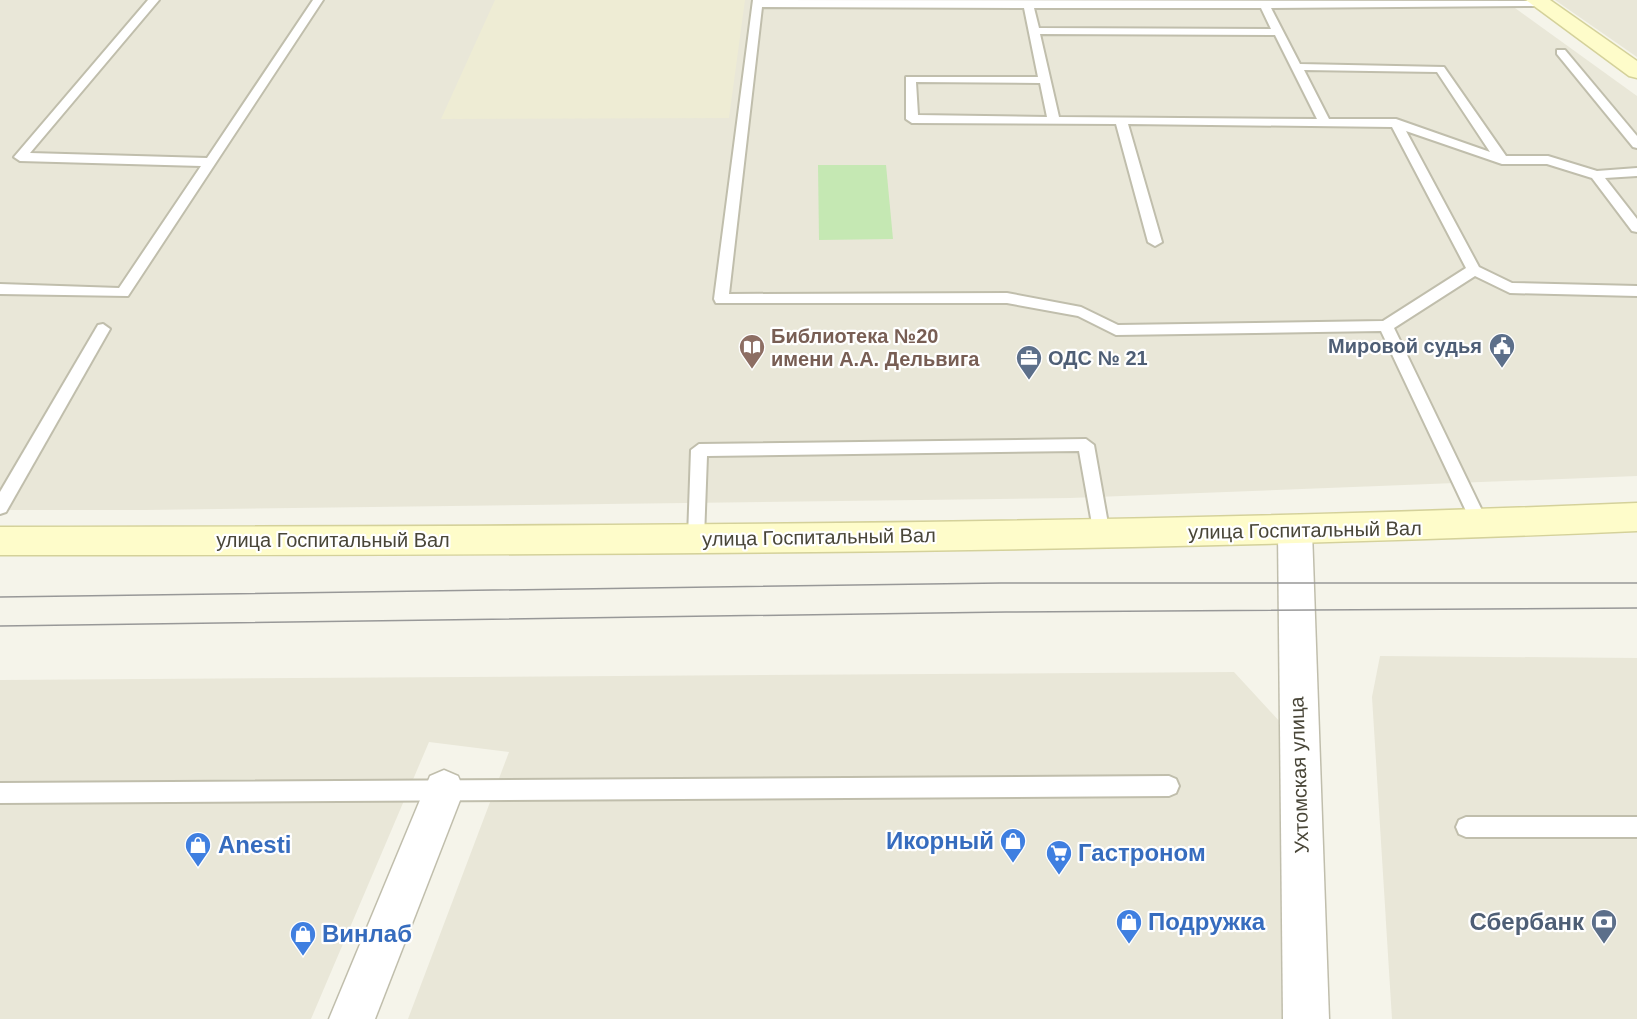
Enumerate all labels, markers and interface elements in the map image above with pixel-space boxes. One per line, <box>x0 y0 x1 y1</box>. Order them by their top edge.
place label: Библиотека №20 имени А.А. Дельвига <box>771 325 980 370</box>
public building icon: Мировой судья <box>1487 331 1517 369</box>
library icon: Библиотека №20 имени А.А. Дельвига <box>737 332 767 370</box>
place label: Мировой судья <box>1328 335 1482 357</box>
office icon: ОДС № 21 <box>1014 343 1044 381</box>
place label: ОДС № 21 <box>1048 347 1148 369</box>
street label: улица Госпитальный Вал <box>1188 517 1422 543</box>
street label: улица Госпитальный Вал <box>702 524 936 550</box>
street label: улица Госпитальный Вал <box>216 529 450 551</box>
street label: Ухтомская улица <box>1285 695 1313 854</box>
shop icon: Икорный <box>998 826 1028 864</box>
place label: Икорный <box>886 827 994 854</box>
shop icon: Anesti <box>183 830 213 868</box>
place label: Anesti <box>218 831 291 858</box>
supermarket icon: Гастроном <box>1044 838 1074 876</box>
place label: Гастроном <box>1078 839 1206 866</box>
shop icon: Подружка <box>1114 907 1144 945</box>
bank icon: Сбербанк <box>1589 907 1619 945</box>
place label: Подружка <box>1148 908 1266 935</box>
place label: Сбербанк <box>1469 908 1585 935</box>
shop icon: Винлаб <box>288 919 318 957</box>
place label: Винлаб <box>322 920 412 947</box>

